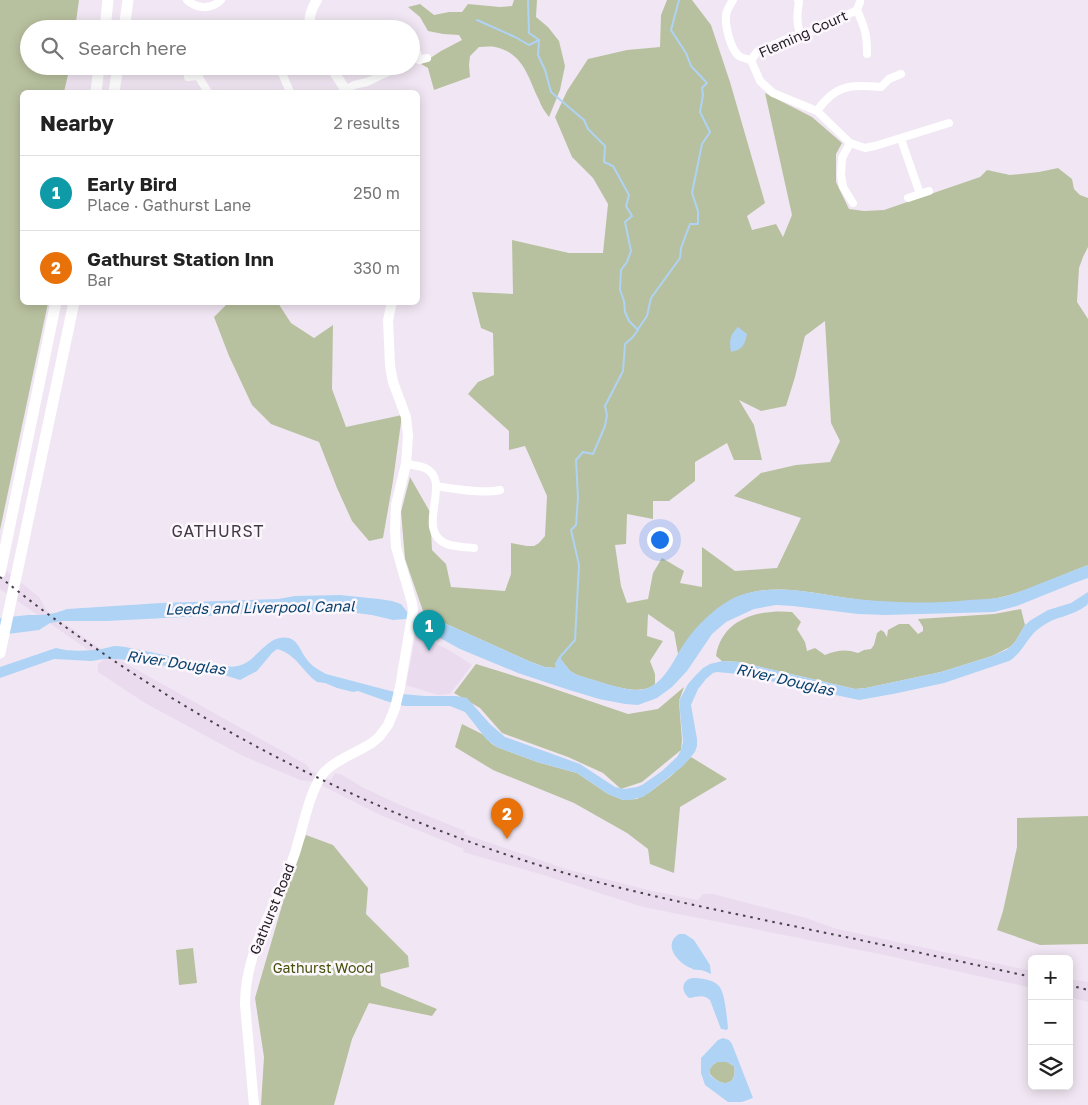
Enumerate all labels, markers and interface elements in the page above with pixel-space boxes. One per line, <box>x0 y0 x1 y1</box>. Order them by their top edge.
street label: Fleming Court <box>756 6 850 61</box>
search box <box>20 20 420 75</box>
icon: search <box>38 34 66 62</box>
text: Search here <box>78 36 187 59</box>
text: Nearby <box>40 110 114 136</box>
text: 2 results <box>334 113 400 133</box>
text: Early Bird <box>87 172 177 195</box>
text: 1 <box>52 183 60 203</box>
text: 250 m <box>353 183 400 203</box>
text: Place · Gathurst Lane <box>87 195 251 215</box>
text: Gathurst Station Inn <box>87 247 274 270</box>
text: 2 <box>51 258 61 278</box>
text: 330 m <box>353 258 400 278</box>
text: Bar <box>87 270 113 290</box>
district label: GATHURST <box>171 521 265 541</box>
your location <box>647 527 673 553</box>
water label: Leeds and Liverpool Canal <box>165 596 356 618</box>
pin: 1 <box>413 610 445 651</box>
water label: River Douglas <box>125 646 228 679</box>
water label: River Douglas <box>734 659 837 700</box>
pin: 2 <box>491 798 523 839</box>
street label: Gathurst Road <box>246 861 298 957</box>
map controls <box>1028 955 1073 1090</box>
button: + <box>1028 955 1073 1000</box>
park label: Gathurst Wood <box>273 959 373 976</box>
button: − <box>1028 1000 1073 1045</box>
button: layers <box>1028 1045 1073 1090</box>

